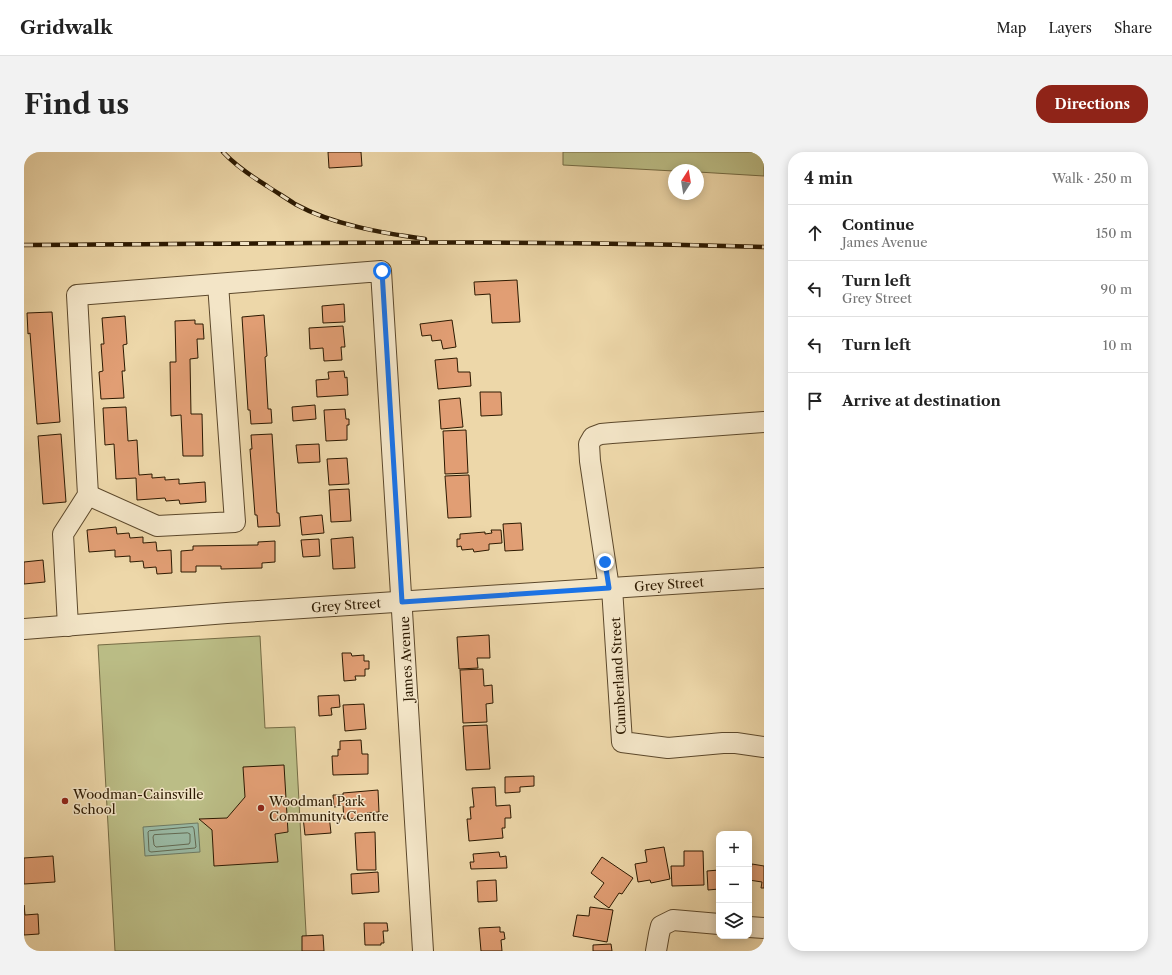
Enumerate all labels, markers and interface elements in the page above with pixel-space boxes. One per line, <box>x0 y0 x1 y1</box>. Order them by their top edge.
text: Gridwalk <box>20 16 113 39</box>
text: Map <box>996 19 1026 37</box>
text: Layers <box>1048 19 1092 37</box>
text: Share <box>1114 19 1152 37</box>
button: Directions <box>1036 85 1148 123</box>
text: Find us <box>24 87 129 121</box>
north arrow <box>668 164 704 200</box>
text: 4 min <box>804 168 853 188</box>
text: Walk · 250 m <box>1052 170 1132 186</box>
text: Continue <box>842 215 914 234</box>
icon: ahead <box>804 222 826 244</box>
text: 150 m <box>1096 225 1132 241</box>
text: James Avenue <box>842 234 927 250</box>
route start <box>373 262 391 280</box>
text: Turn left <box>842 271 911 290</box>
icon: left <box>804 278 826 300</box>
text: 90 m <box>1101 281 1132 297</box>
text: Grey Street <box>842 290 912 306</box>
icon: left <box>804 334 826 356</box>
text: Turn left <box>842 335 911 354</box>
text: 10 m <box>1103 337 1132 353</box>
icon: arrive <box>804 390 826 412</box>
text: Arrive at destination <box>842 391 1001 410</box>
route end <box>596 553 614 571</box>
street label: Grey Street <box>634 574 705 594</box>
street label: Grey Street <box>311 595 382 615</box>
street label: James Avenue <box>396 616 416 704</box>
street label: Cumberland Street <box>607 616 629 735</box>
place label: Woodman-Cainsville School <box>72 786 204 817</box>
place label: Woodman Park Community Centre <box>268 793 389 824</box>
marker: Woodman-Cainsville School <box>60 796 70 806</box>
marker: Woodman Park Community Centre <box>256 803 266 813</box>
map controls <box>716 831 752 939</box>
button: + <box>716 831 752 867</box>
button: − <box>716 867 752 903</box>
button: layers <box>716 903 752 939</box>

